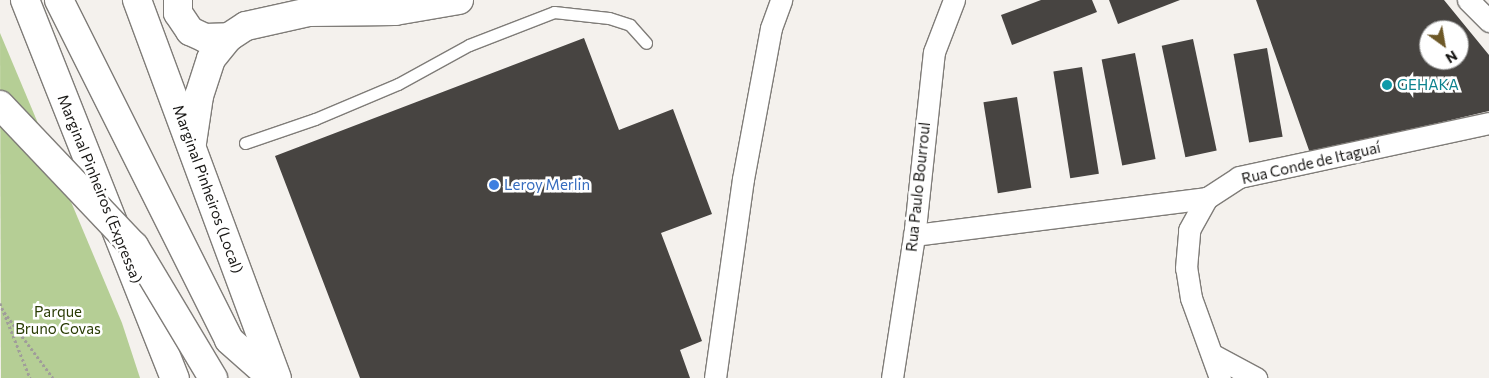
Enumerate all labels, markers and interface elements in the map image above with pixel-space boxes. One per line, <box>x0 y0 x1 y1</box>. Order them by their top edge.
north arrow <box>1419 20 1469 70</box>
text: N <box>1443 47 1461 67</box>
place label: GEHAKA <box>1397 76 1459 94</box>
marker: GEHAKA <box>1381 79 1393 91</box>
street label: Marginal Pinheiros (Expressa) <box>54 92 146 286</box>
street label: Marginal Pinheiros (Local) <box>169 102 247 276</box>
street label: Rua Paulo Bourroul <box>902 121 934 253</box>
street label: Rua Conde de Itaguaí <box>1240 138 1382 188</box>
place label: Leroy Merlin <box>504 176 590 194</box>
marker: Leroy Merlin <box>488 179 500 191</box>
park label: Parque Bruno Covas <box>15 302 101 337</box>

